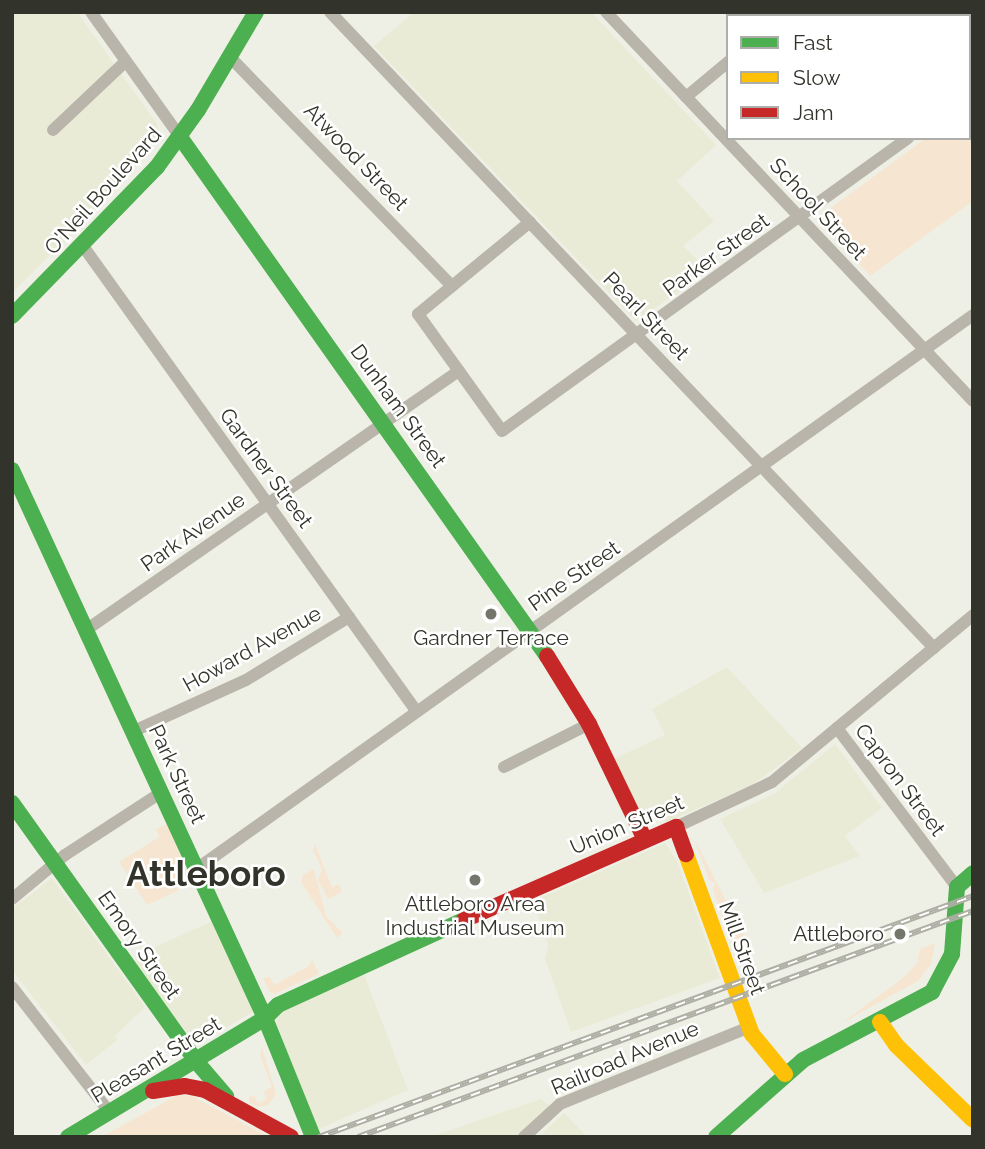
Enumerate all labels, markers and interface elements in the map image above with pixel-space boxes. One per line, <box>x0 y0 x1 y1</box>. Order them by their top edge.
legend <box>726 14 971 140</box>
text: Fast <box>793 30 833 55</box>
text: Slow <box>793 65 841 90</box>
street label: Atwood Street <box>299 98 413 216</box>
text: Jam <box>793 100 834 125</box>
street label: O'Neil Boulevard <box>39 122 167 260</box>
street label: School Street <box>764 153 872 265</box>
street label: Parker Street <box>658 208 774 302</box>
street label: Pearl Street <box>598 267 694 365</box>
street label: Dunham Street <box>345 339 451 473</box>
street label: Gardner Street <box>214 403 318 533</box>
street label: Park Avenue <box>136 487 250 577</box>
street label: Pine Street <box>523 535 625 617</box>
street label: Howard Avenue <box>178 600 326 698</box>
marker: Gardner Terrace <box>483 606 499 622</box>
place label: Gardner Terrace <box>413 625 569 651</box>
street label: Capron Street <box>850 719 950 841</box>
street label: Park Street <box>143 720 211 828</box>
street label: Union Street <box>566 790 688 860</box>
district label: Attleboro <box>126 853 286 895</box>
marker: Attleboro Area Industrial Museum <box>467 872 483 888</box>
street label: Emory Street <box>92 886 186 1004</box>
place label: Attleboro Area Industrial Museum <box>385 891 565 941</box>
street label: Mill Street <box>713 898 771 998</box>
place label: Attleboro <box>793 921 884 947</box>
marker: Attleboro <box>890 924 910 944</box>
street label: Pleasant Street <box>87 1011 225 1109</box>
street label: Railroad Avenue <box>547 1015 703 1101</box>

